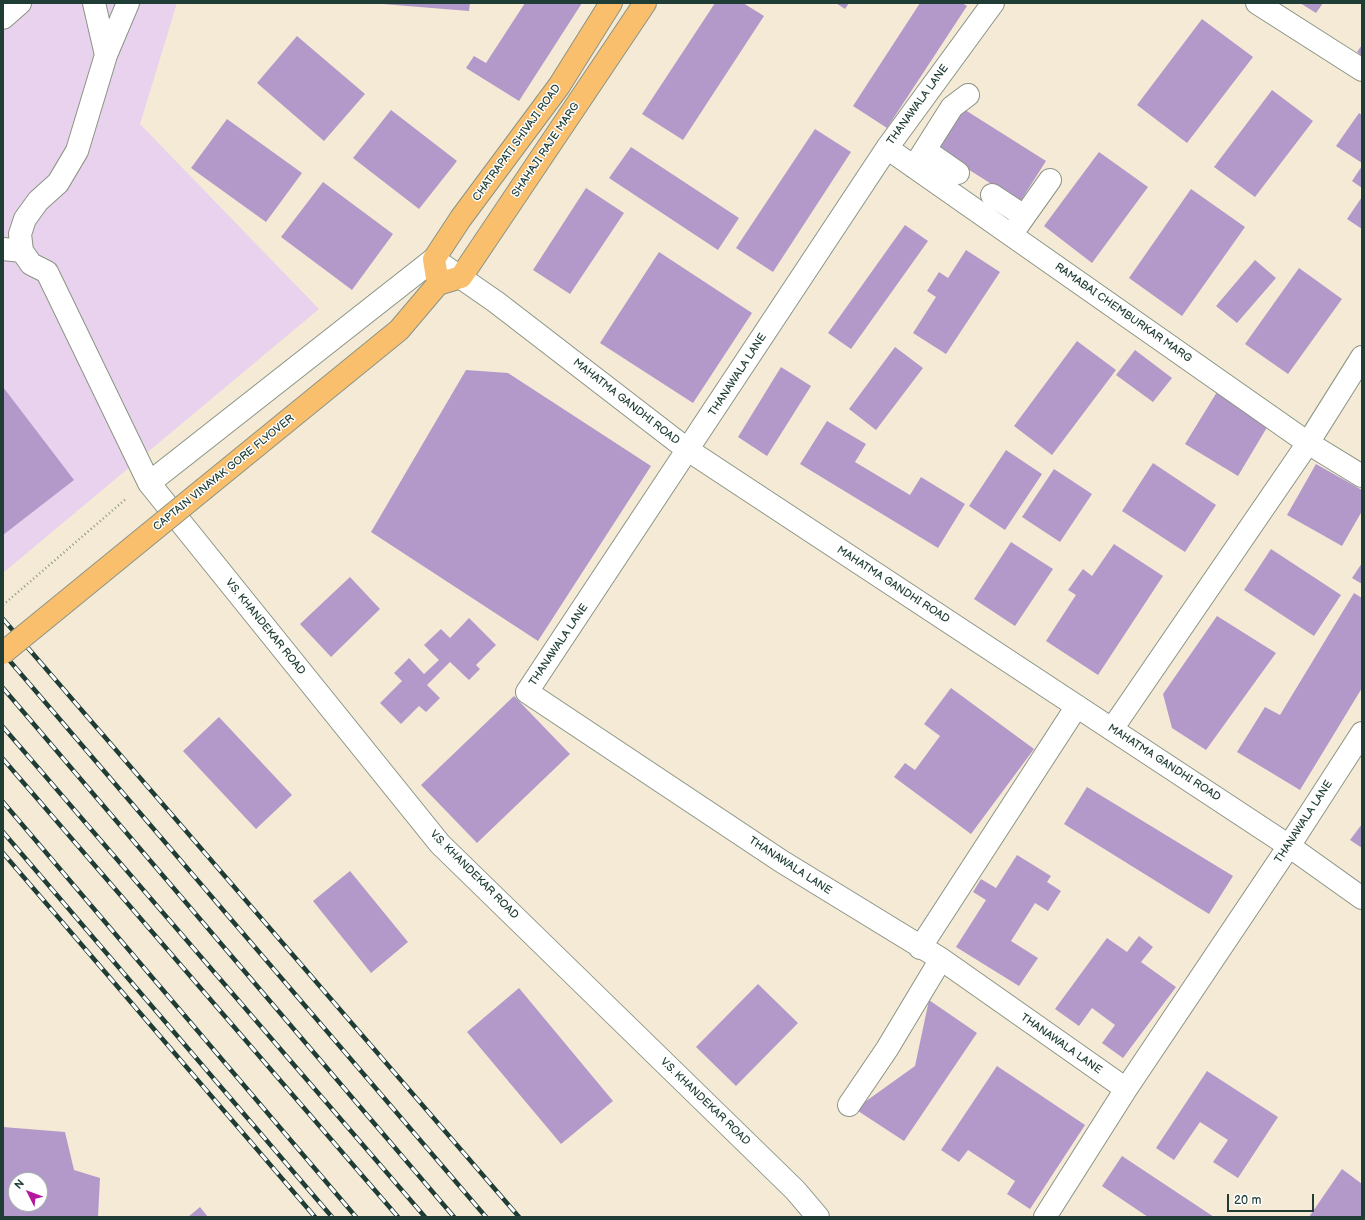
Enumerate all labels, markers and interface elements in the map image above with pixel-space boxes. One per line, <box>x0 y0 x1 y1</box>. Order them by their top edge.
street label: THANAWALA LANE <box>884 62 952 148</box>
street label: CHATRAPATI SHIVAJI ROAD <box>470 82 564 204</box>
street label: SHAHAJI RAJE MARG <box>509 100 583 200</box>
street label: RAMABAI CHEMBURKAR MARG <box>1052 260 1194 366</box>
street label: THANAWALA LANE <box>706 331 770 419</box>
street label: MAHATMA GANDHI ROAD <box>570 356 682 448</box>
street label: CAPTAIN VINAYAK GORE FLYOVER <box>151 412 297 534</box>
street label: MAHATMA GANDHI ROAD <box>834 544 952 626</box>
street label: V.S. KHANDEKAR ROAD <box>222 576 308 678</box>
street label: THANAWALA LANE <box>527 601 591 689</box>
street label: MAHATMA GANDHI ROAD <box>1105 722 1223 804</box>
street label: THANAWALA LANE <box>1272 778 1336 866</box>
street label: V.S. KHANDEKAR ROAD <box>427 828 521 922</box>
street label: THANAWALA LANE <box>746 834 834 898</box>
street label: THANAWALA LANE <box>1018 1011 1104 1077</box>
street label: V.S. KHANDEKAR ROAD <box>657 1056 753 1148</box>
north arrow <box>8 1172 48 1212</box>
text: N <box>12 1177 27 1192</box>
scale bar <box>1229 1186 1316 1212</box>
text: 20 m <box>1234 1193 1261 1208</box>

